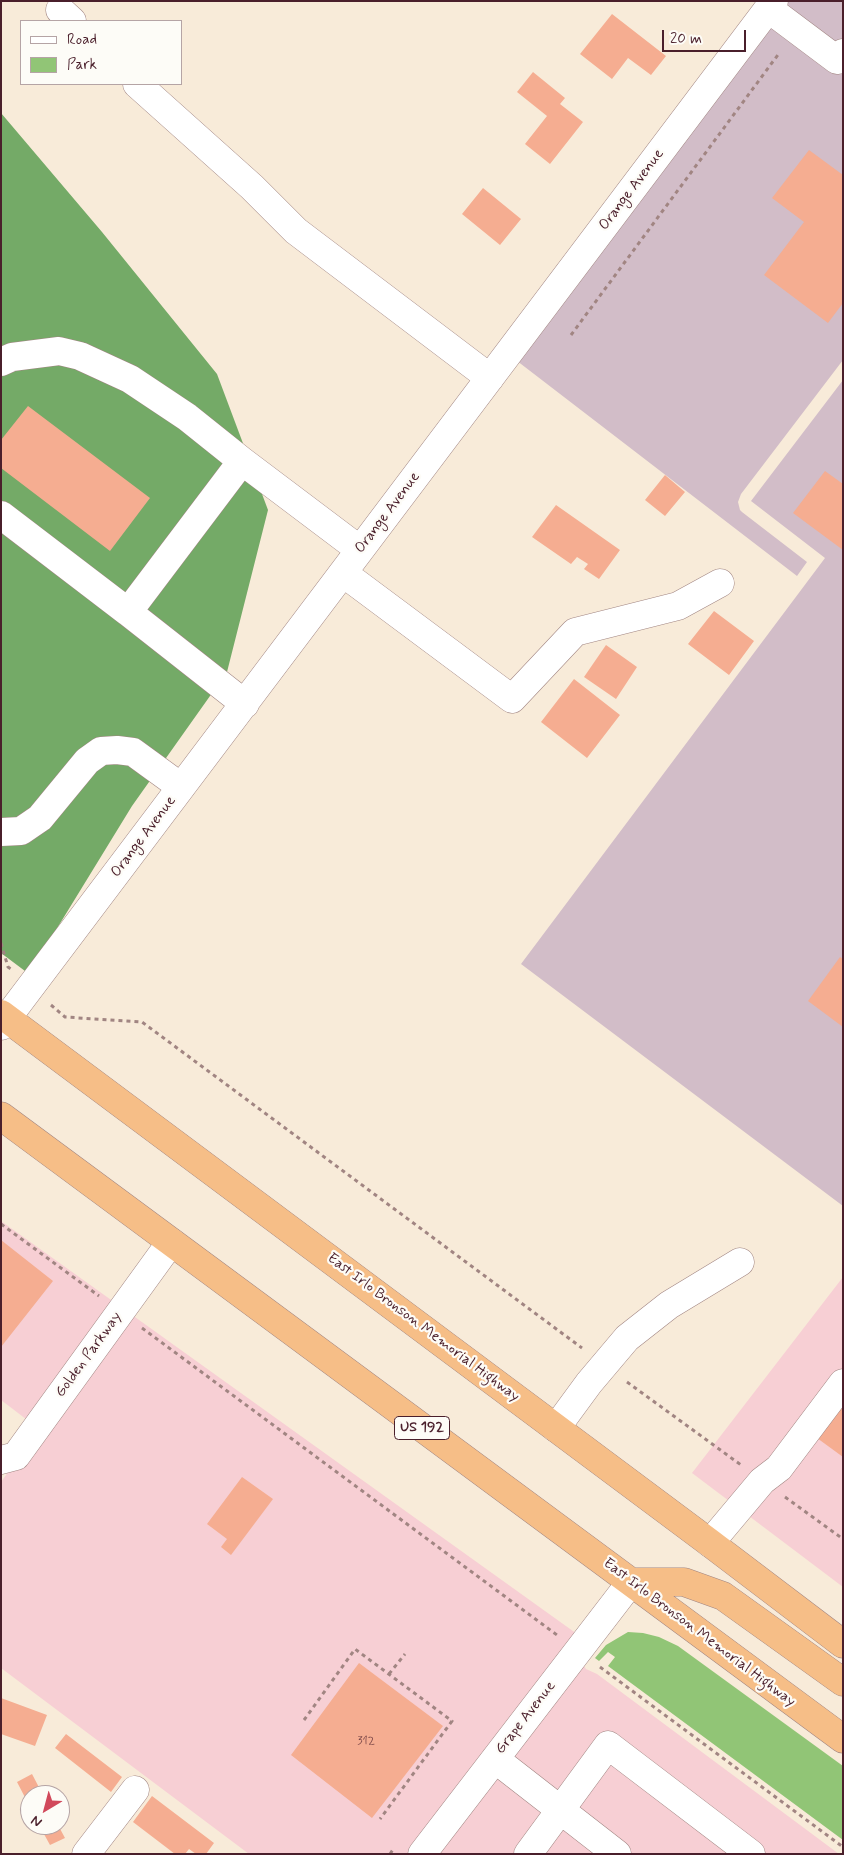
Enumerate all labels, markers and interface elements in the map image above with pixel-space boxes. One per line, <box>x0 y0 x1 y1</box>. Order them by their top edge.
legend <box>20 20 182 85</box>
scale bar <box>664 20 748 52</box>
text: 20 m <box>670 29 702 49</box>
text: Road <box>67 30 97 50</box>
text: Park <box>67 55 97 75</box>
street label: Orange Avenue <box>596 146 668 234</box>
street label: Orange Avenue <box>352 469 424 557</box>
street label: Orange Avenue <box>108 793 180 881</box>
street label: East Irlo Bronson Memorial Highway <box>323 1250 523 1406</box>
street label: Golden Parkway <box>52 1309 126 1401</box>
road number: US 192 <box>394 1416 450 1440</box>
street label: East Irlo Bronson Memorial Highway <box>599 1555 799 1711</box>
street label: Grape Avenue <box>492 1678 560 1758</box>
house number: 312 <box>357 1734 375 1748</box>
north arrow <box>20 1785 70 1835</box>
text: N <box>27 1811 46 1831</box>

